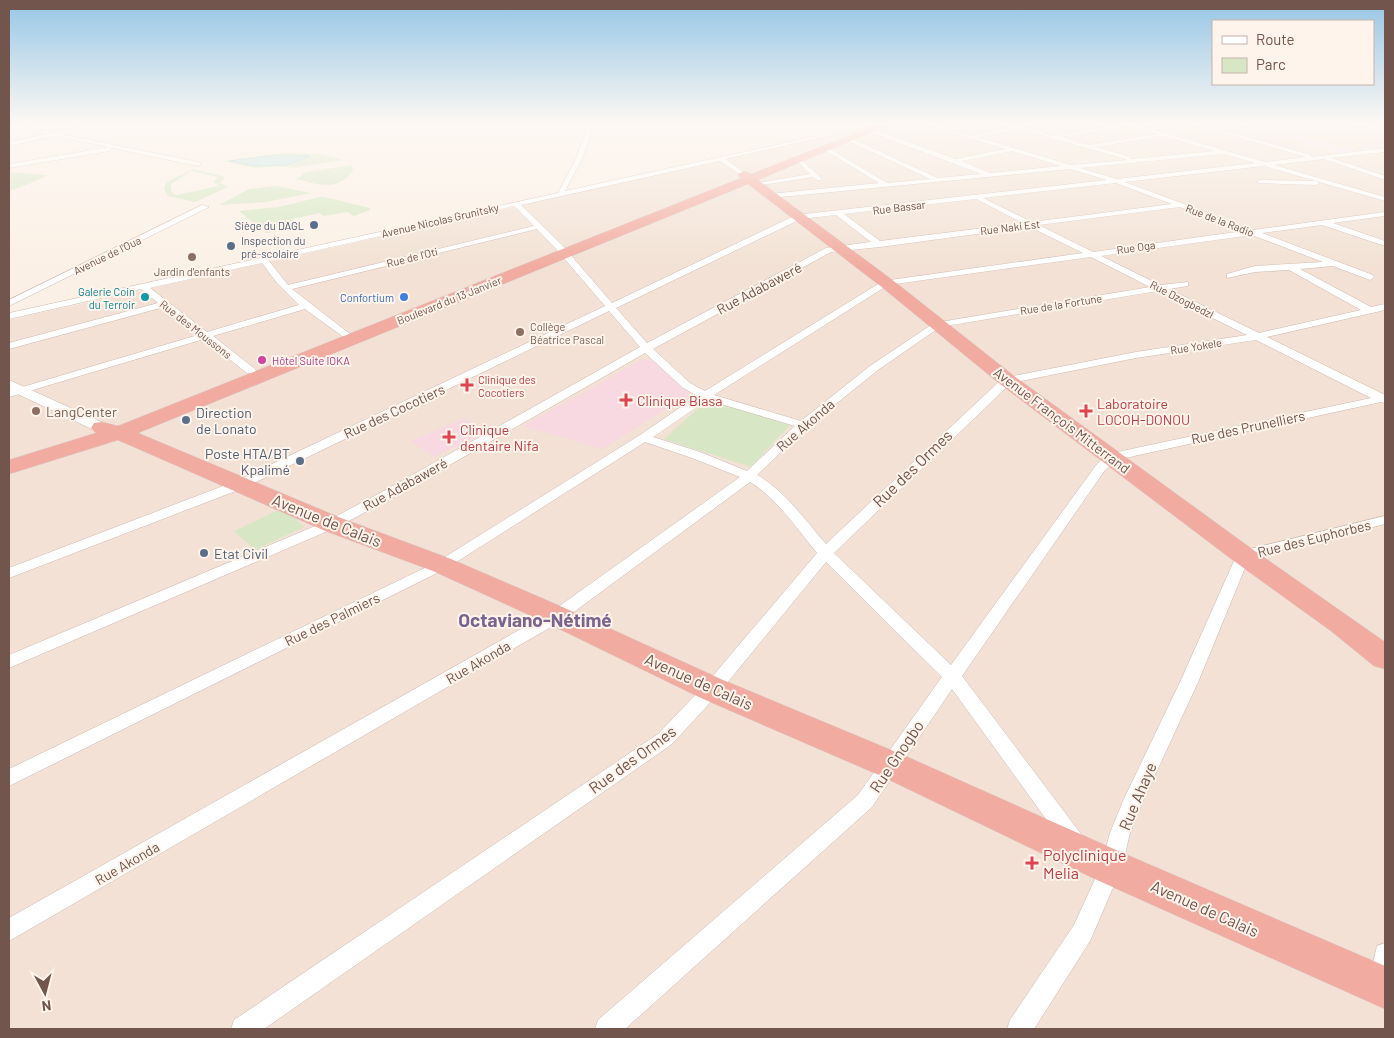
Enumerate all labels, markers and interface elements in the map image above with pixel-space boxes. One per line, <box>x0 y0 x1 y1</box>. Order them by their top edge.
legend <box>1212 20 1374 85</box>
text: Route <box>1256 30 1295 48</box>
text: Parc <box>1256 55 1286 73</box>
street label: Rue Bassar <box>872 197 926 217</box>
street label: Avenue Nicolas Grunitsky <box>380 200 500 240</box>
street label: Rue de la Radio <box>1184 201 1256 239</box>
street label: Rue Naki Est <box>979 217 1041 237</box>
place label: Siège du DAGL <box>235 219 304 232</box>
marker: Siège du DAGL <box>308 219 320 231</box>
street label: Avenue de l'Oua <box>71 233 143 277</box>
place label: Inspection du pré-scolaire <box>241 234 306 260</box>
street label: Rue Oga <box>1116 238 1156 256</box>
marker: Inspection du pré-scolaire <box>225 240 237 252</box>
street label: Rue de l'Oti <box>385 244 439 270</box>
marker: Jardin d'enfants <box>186 251 198 263</box>
street label: Rue Adabaweré <box>714 258 804 318</box>
place label: Jardin d'enfants <box>154 265 230 278</box>
street label: Boulevard du 13 Janvier <box>395 273 503 327</box>
street label: Rue Dzogbedzl <box>1148 277 1216 321</box>
place label: Galerie Coin du Terroir <box>78 285 135 311</box>
marker: Galerie Coin du Terroir <box>139 291 151 303</box>
place label: Confortium <box>340 291 394 304</box>
marker: Confortium <box>398 291 410 303</box>
street label: Rue de la Fortune <box>1019 291 1103 317</box>
street label: Rue des Moussons <box>158 297 234 361</box>
place label: Collège Béatrice Pascal <box>530 320 604 346</box>
marker: Collège Béatrice Pascal <box>514 326 526 338</box>
street label: Rue Yokele <box>1169 336 1223 356</box>
marker: Hôtel Suite IOKA <box>256 354 268 366</box>
place label: Hôtel Suite IOKA <box>272 354 350 367</box>
street label: Avenue François Mitterrand <box>991 363 1133 477</box>
place label: Clinique des Cocotiers <box>478 373 536 399</box>
marker: Clinique des Cocotiers <box>460 378 474 392</box>
street label: Rue des Cocotiers <box>341 380 448 442</box>
place label: Clinique Biasa <box>637 392 722 409</box>
marker: Clinique Biasa <box>619 393 633 407</box>
street label: Rue Akonda <box>772 395 838 455</box>
place label: Laboratoire LOCOH-DONOU <box>1097 395 1190 428</box>
place label: LangCenter <box>46 403 117 420</box>
place label: Direction de Lonato <box>196 404 257 437</box>
marker: Laboratoire LOCOH-DONOU <box>1079 404 1093 418</box>
marker: LangCenter <box>30 405 42 417</box>
street label: Rue des Prunelliers <box>1190 407 1307 447</box>
marker: Direction de Lonato <box>180 414 192 426</box>
place label: Clinique dentaire Nifa <box>460 421 539 454</box>
street label: Rue des Ormes <box>868 425 956 511</box>
marker: Clinique dentaire Nifa <box>442 430 456 444</box>
place label: Poste HTA/BT Kpalimé <box>205 445 290 478</box>
street label: Rue Adabaweré <box>360 454 450 514</box>
marker: Poste HTA/BT Kpalimé <box>294 455 306 467</box>
street label: Avenue de Calais <box>270 489 384 551</box>
street label: Rue des Euphorbes <box>1256 516 1373 560</box>
place label: Etat Civil <box>214 545 268 562</box>
marker: Etat Civil <box>198 547 210 559</box>
street label: Rue des Palmiers <box>282 588 383 649</box>
district label: Octaviano-Nétimé <box>458 608 612 631</box>
street label: Rue Akonda <box>443 637 513 687</box>
street label: Avenue de Calais <box>642 649 756 713</box>
street label: Rue Gnogbo <box>865 716 927 796</box>
street label: Rue des Ormes <box>585 721 679 797</box>
street label: Rue Ahaye <box>1114 759 1160 833</box>
street label: Rue Akonda <box>92 838 162 888</box>
place label: Polyclinique Melia <box>1043 845 1126 882</box>
marker: Polyclinique Melia <box>1025 856 1039 870</box>
street label: Avenue de Calais <box>1148 876 1262 940</box>
north arrow <box>20 968 70 1018</box>
text: N <box>41 997 52 1015</box>

